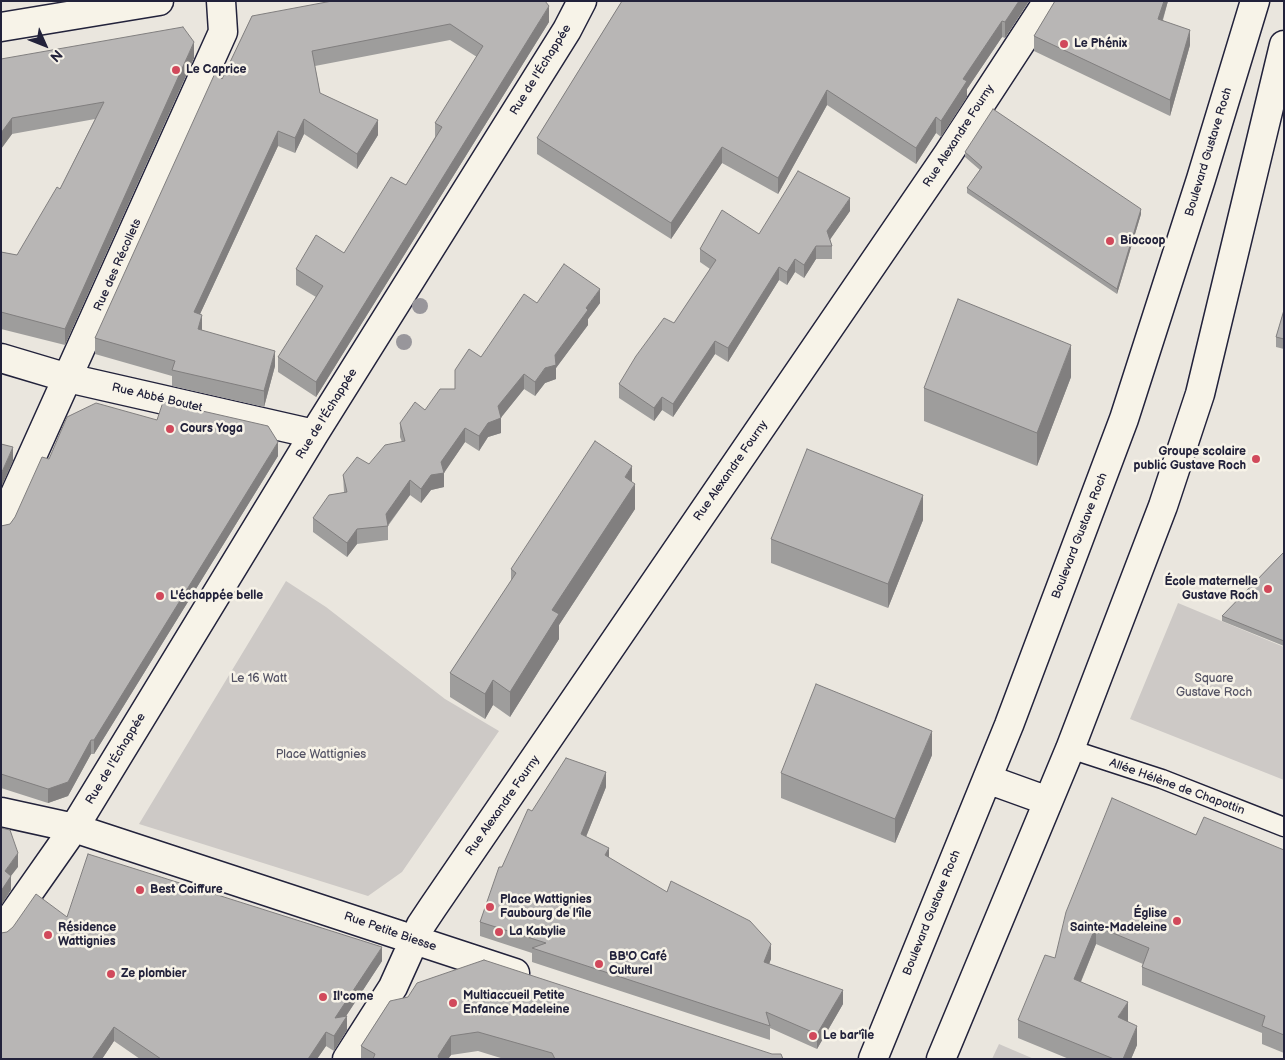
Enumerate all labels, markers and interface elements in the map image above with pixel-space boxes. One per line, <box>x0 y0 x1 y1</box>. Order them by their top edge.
north arrow <box>20 20 70 70</box>
street label: Rue de l'Échappée <box>507 22 575 118</box>
place label: Le Phénix <box>1074 37 1127 51</box>
marker: Le Phénix <box>1058 38 1070 50</box>
text: N <box>46 46 66 65</box>
place label: Le Caprice <box>186 63 246 77</box>
marker: Le Caprice <box>170 64 182 76</box>
street label: Rue Alexandre Fourny <box>920 82 998 190</box>
street label: Boulevard Gustave Roch <box>1183 86 1235 218</box>
street label: Rue des Récollets <box>91 217 145 313</box>
place label: Biocoop <box>1120 234 1165 248</box>
marker: Biocoop <box>1104 235 1116 247</box>
street label: Rue de l'Échappée <box>293 366 361 462</box>
street label: Rue Abbé Boutet <box>110 381 204 415</box>
street label: Rue Alexandre Fourny <box>691 418 771 524</box>
place label: Cours Yoga <box>180 422 243 436</box>
marker: Cours Yoga <box>164 423 176 435</box>
place label: Groupe scolaire public Gustave Roch <box>1134 445 1246 473</box>
marker: Groupe scolaire public Gustave Roch <box>1250 453 1262 465</box>
street label: Boulevard Gustave Roch <box>1049 471 1111 601</box>
place label: École maternelle Gustave Roch <box>1164 575 1258 603</box>
marker: École maternelle Gustave Roch <box>1262 583 1274 595</box>
place label: L'échappée belle <box>170 589 263 603</box>
marker: L'échappée belle <box>154 590 166 602</box>
park label: Le 16 Watt <box>231 672 287 686</box>
park label: Square Gustave Roch <box>1176 672 1252 700</box>
street label: Rue de l'Échappée <box>83 711 149 807</box>
park label: Place Wattignies <box>276 748 366 762</box>
street label: Rue Alexandre Fourny <box>463 753 543 859</box>
street label: Allée Hélène de Chapottin <box>1107 756 1247 818</box>
street label: Boulevard Gustave Roch <box>900 848 964 978</box>
place label: Best Coiffure <box>150 883 223 897</box>
marker: Best Coiffure <box>134 884 146 896</box>
place label: Place Wattignies Faubourg de l'île <box>500 893 592 921</box>
marker: Place Wattignies Faubourg de l'île <box>484 901 496 913</box>
place label: Église Sainte-Madeleine <box>1070 907 1167 935</box>
street label: Rue Petite Biesse <box>342 909 438 955</box>
marker: Église Sainte-Madeleine <box>1171 915 1183 927</box>
place label: Résidence Wattignies <box>58 921 116 949</box>
place label: La Kabylie <box>509 925 566 939</box>
marker: La Kabylie <box>493 926 505 938</box>
marker: Résidence Wattignies <box>42 929 54 941</box>
place label: BB'O Café Culturel <box>609 950 667 978</box>
marker: BB'O Café Culturel <box>593 958 605 970</box>
place label: Ze plombier <box>121 967 187 981</box>
marker: Ze plombier <box>105 968 117 980</box>
place label: Multiaccueil Petite Enfance Madeleine <box>463 989 569 1017</box>
place label: Il'come <box>333 990 373 1004</box>
marker: Il'come <box>317 991 329 1003</box>
marker: Multiaccueil Petite Enfance Madeleine <box>447 997 459 1009</box>
place label: Le bar'île <box>823 1029 874 1043</box>
marker: Le bar'île <box>807 1030 819 1042</box>

